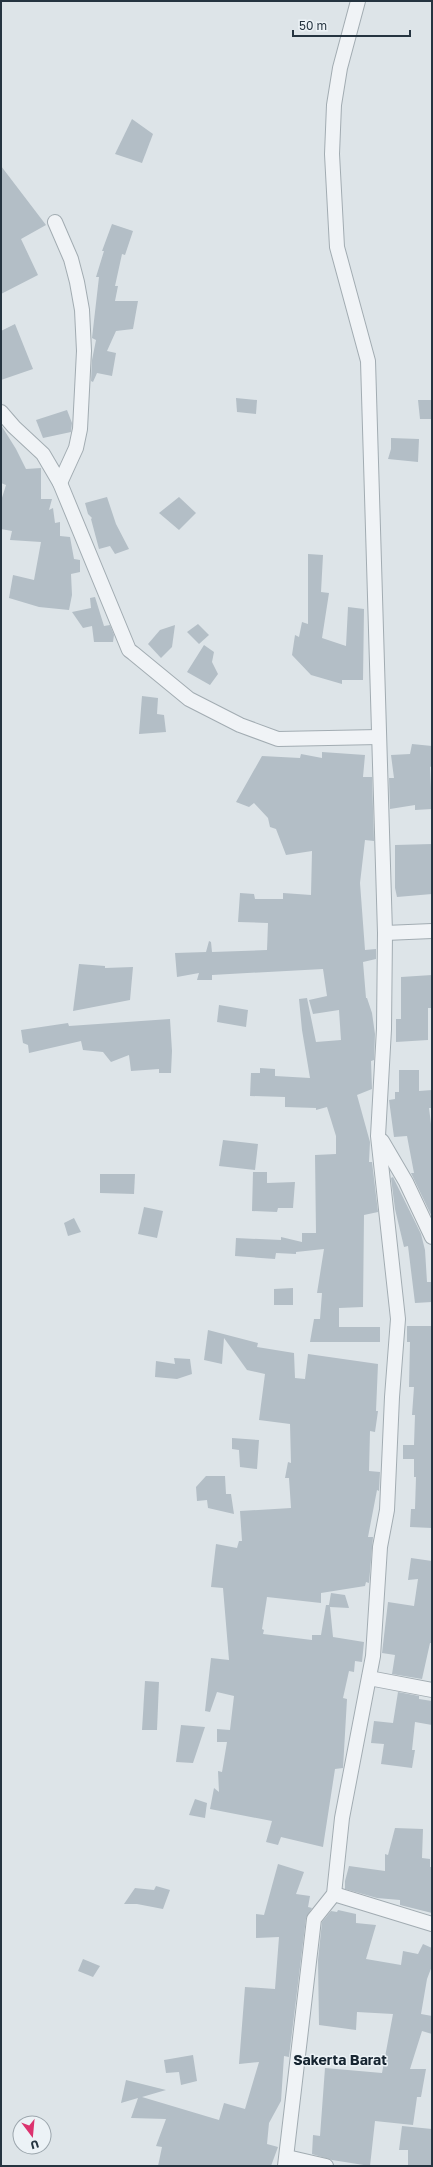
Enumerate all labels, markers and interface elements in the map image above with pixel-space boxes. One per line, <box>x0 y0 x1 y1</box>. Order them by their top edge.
scale bar <box>293 12 410 38</box>
text: 50 m <box>299 18 327 33</box>
district label: Sakerta Barat <box>293 2051 387 2068</box>
north arrow <box>12 2115 52 2155</box>
text: U <box>29 2138 41 2152</box>

